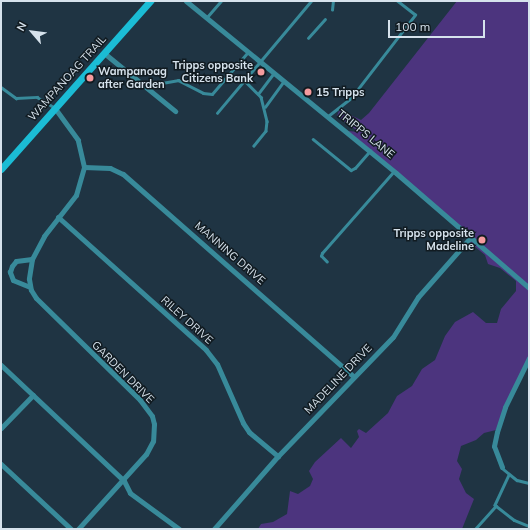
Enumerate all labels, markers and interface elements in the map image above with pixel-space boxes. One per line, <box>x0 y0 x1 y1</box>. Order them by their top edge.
north arrow <box>12 12 52 52</box>
scale bar <box>390 12 487 38</box>
text: N <box>13 19 30 33</box>
text: 100 m <box>395 19 430 34</box>
street label: WAMPANOAG TRAIL <box>25 33 109 123</box>
place label: Tripps opposite Citizens Bank <box>173 59 253 85</box>
place label: Wampanoag after Garden <box>98 65 167 91</box>
marker: Tripps opposite Citizens Bank <box>256 67 266 77</box>
marker: Wampanoag after Garden <box>85 73 95 83</box>
place label: 15 Tripps <box>316 85 365 99</box>
marker: 15 Tripps <box>303 87 313 97</box>
street label: TRIPPS LANE <box>335 107 397 161</box>
street label: MANNING DRIVE <box>192 219 268 287</box>
place label: Tripps opposite Madeline <box>394 227 474 253</box>
marker: Tripps opposite Madeline <box>477 235 487 245</box>
street label: RILEY DRIVE <box>158 293 216 347</box>
street label: GARDEN DRIVE <box>89 338 157 406</box>
street label: MADELINE DRIVE <box>301 342 375 416</box>

